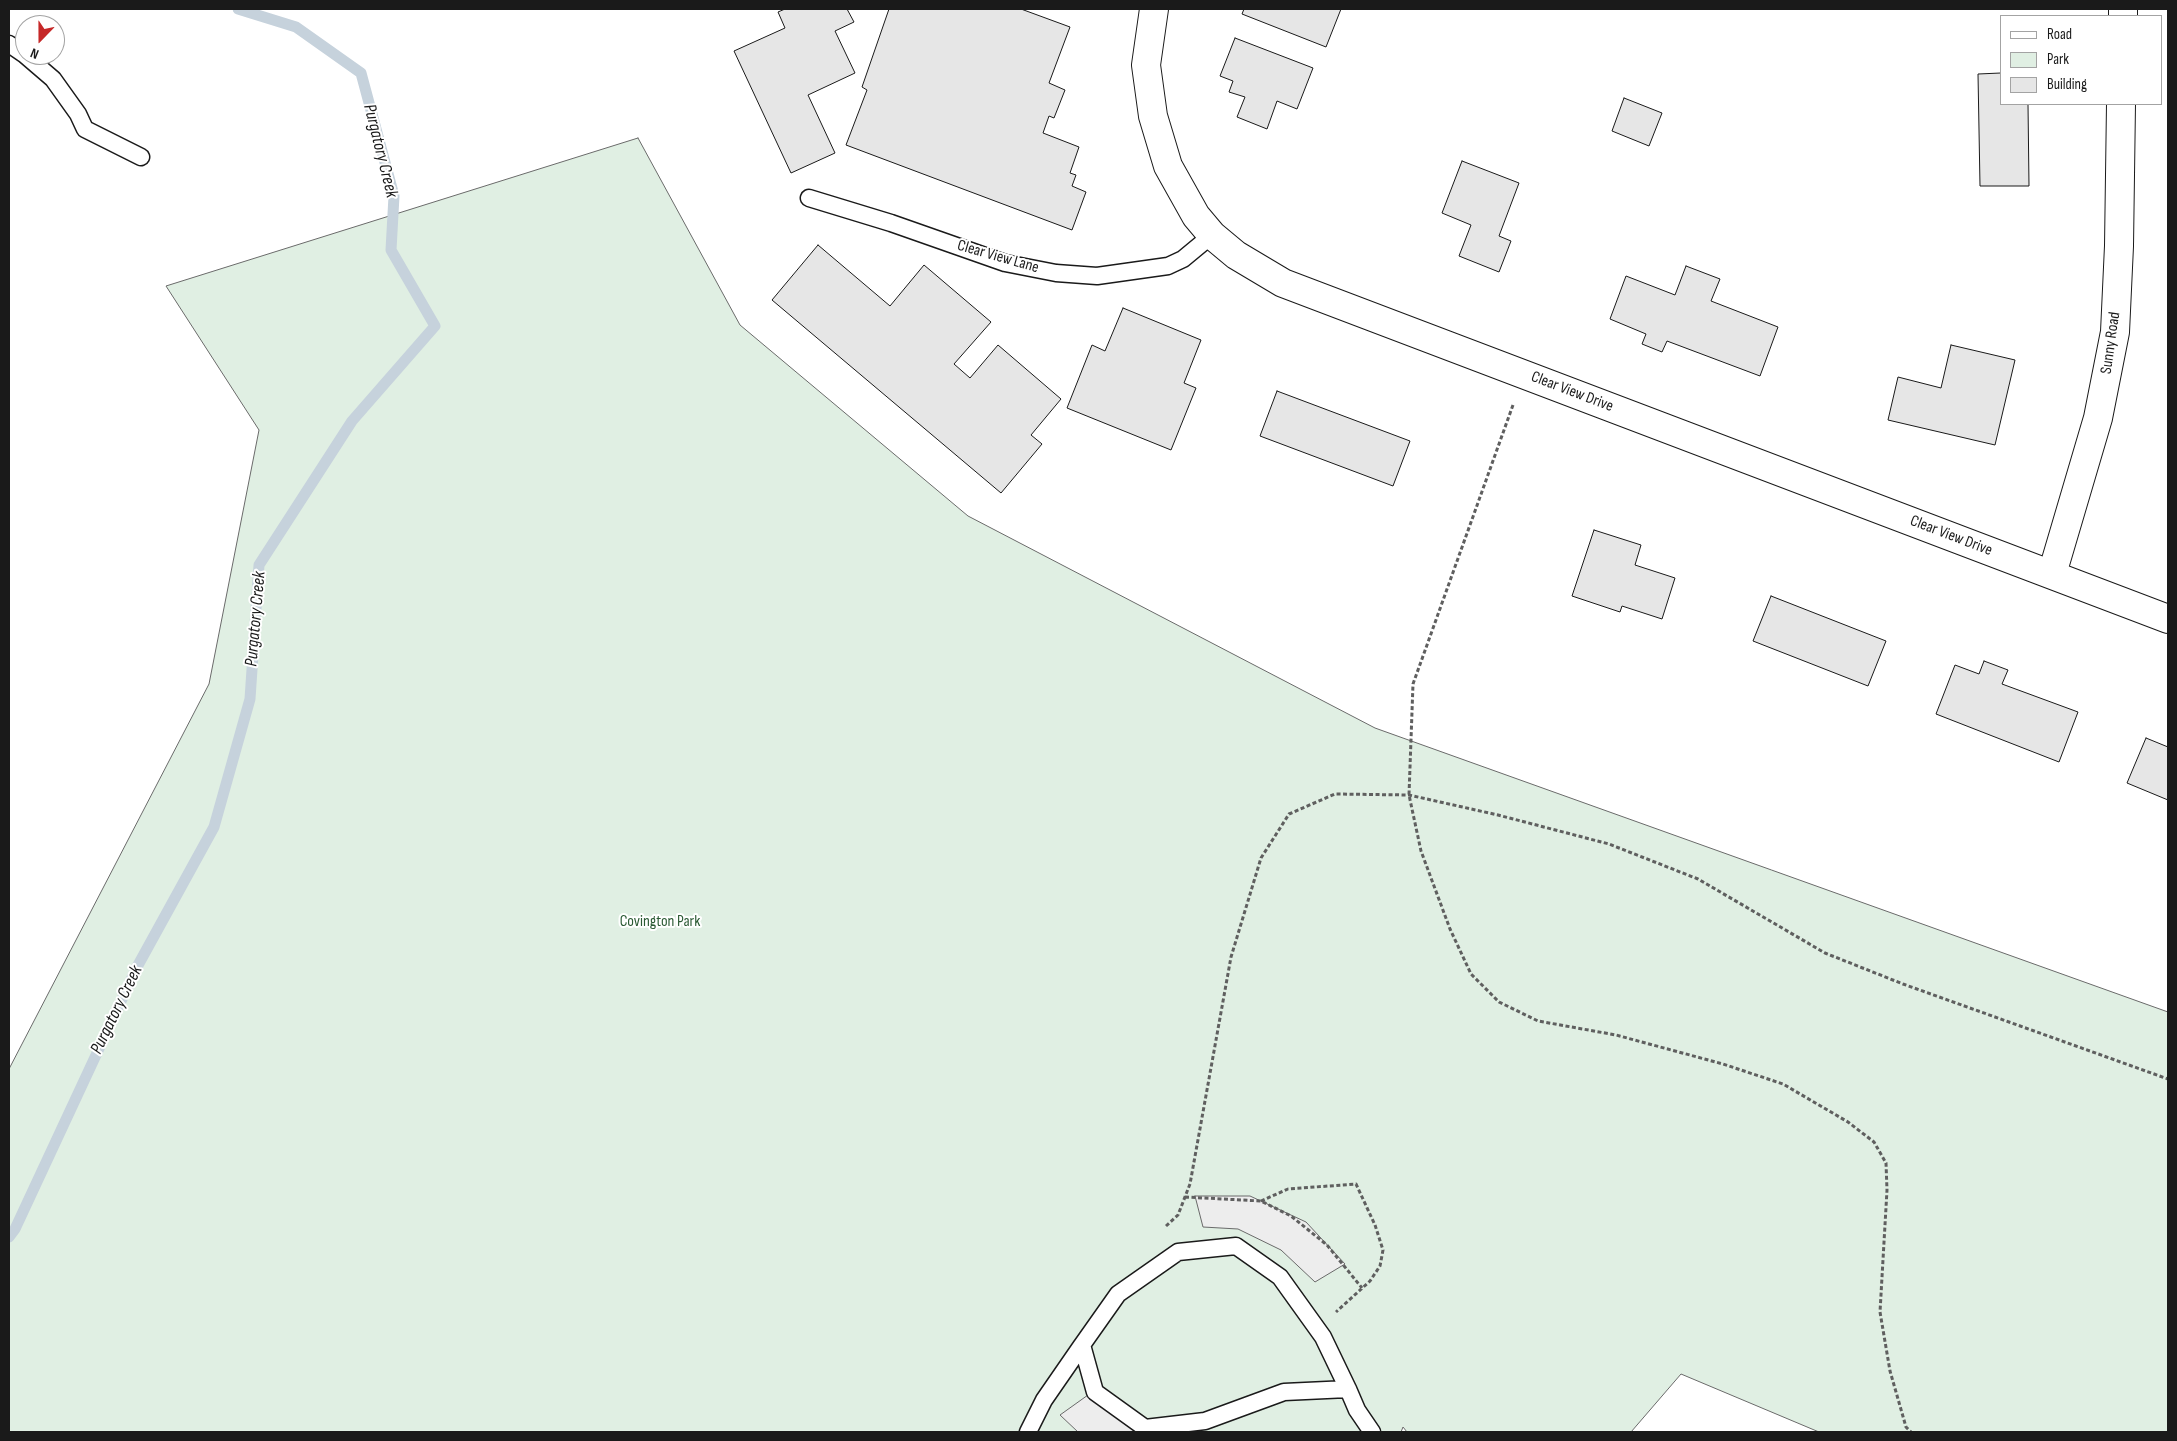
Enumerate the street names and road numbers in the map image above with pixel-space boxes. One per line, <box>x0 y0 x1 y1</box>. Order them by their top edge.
street label: Clear View Lane <box>955 236 1041 278</box>
street label: Sunny Road <box>2097 311 2125 375</box>
street label: Clear View Drive <box>1528 368 1616 416</box>
street label: Clear View Drive <box>1907 512 1995 560</box>

